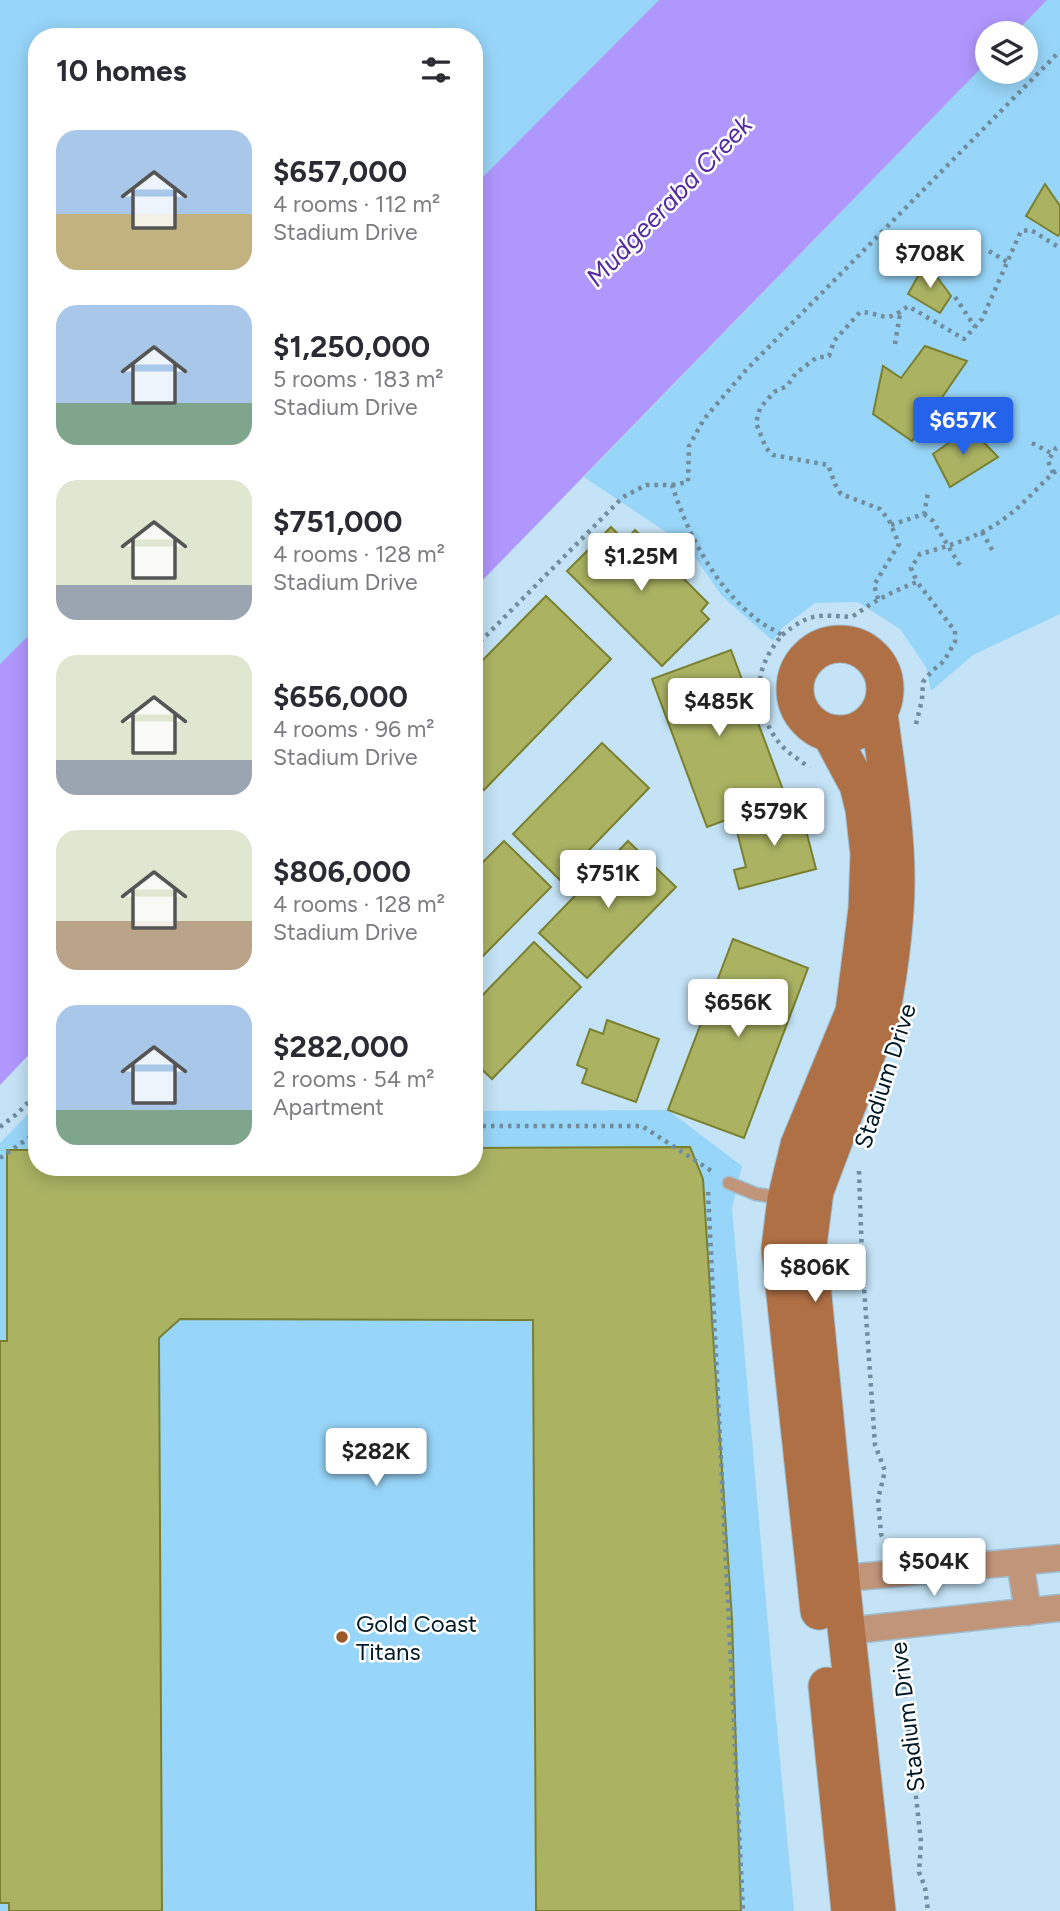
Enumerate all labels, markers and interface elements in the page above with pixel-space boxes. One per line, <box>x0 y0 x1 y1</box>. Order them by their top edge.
map controls <box>975 21 1038 84</box>
button: layers <box>975 21 1038 84</box>
icon: filters <box>417 51 455 89</box>
text: 10 homes <box>56 52 187 89</box>
water label: Mudgeeraba Creek <box>579 108 760 293</box>
text: $657,000 <box>273 153 407 190</box>
icon: home <box>112 158 196 242</box>
text: 4 rooms · 112 m² <box>273 190 440 218</box>
text: Stadium Drive <box>273 218 418 246</box>
pin: $708K <box>881 230 979 290</box>
text: $708K <box>895 239 965 267</box>
text: $1,250,000 <box>273 328 430 365</box>
icon: home <box>112 333 196 417</box>
text: 5 rooms · 183 m² <box>273 365 444 393</box>
text: Stadium Drive <box>273 393 418 421</box>
pin: $657K <box>914 398 1012 457</box>
text: $657K <box>929 406 997 434</box>
text: $751,000 <box>273 503 402 540</box>
icon: home <box>112 508 196 592</box>
pin: $1.25M <box>584 534 698 593</box>
text: 4 rooms · 128 m² <box>273 540 445 568</box>
text: $1.25M <box>604 542 678 570</box>
text: Stadium Drive <box>273 568 418 596</box>
text: $656,000 <box>273 678 408 715</box>
pin: $485K <box>670 678 768 738</box>
icon: home <box>112 683 196 767</box>
text: $485K <box>684 687 754 715</box>
text: 4 rooms · 96 m² <box>273 715 435 743</box>
text: Stadium Drive <box>273 743 418 771</box>
pin: $579K <box>725 788 823 848</box>
text: $579K <box>740 797 808 825</box>
pin: $751K <box>559 850 657 910</box>
text: $806,000 <box>273 853 411 890</box>
icon: home <box>112 858 196 942</box>
text: $751K <box>576 859 640 887</box>
text: 4 rooms · 128 m² <box>273 890 445 918</box>
text: Stadium Drive <box>273 918 418 946</box>
pin: $656K <box>689 979 787 1039</box>
text: $656K <box>704 988 772 1016</box>
street label: Stadium Drive <box>848 1000 922 1152</box>
text: $282,000 <box>273 1028 409 1065</box>
icon: home <box>112 1033 196 1117</box>
text: 2 rooms · 54 m² <box>273 1065 435 1093</box>
text: Apartment <box>273 1093 384 1121</box>
pin: $806K <box>766 1244 864 1304</box>
text: $806K <box>780 1253 850 1281</box>
pin: $282K <box>327 1428 425 1488</box>
text: $282K <box>342 1437 410 1465</box>
pin: $504K <box>885 1538 983 1598</box>
text: $504K <box>899 1547 969 1575</box>
place label: Gold Coast Titans <box>356 1609 477 1666</box>
marker: Gold Coast Titans <box>334 1629 350 1645</box>
street label: Stadium Drive <box>883 1640 931 1794</box>

